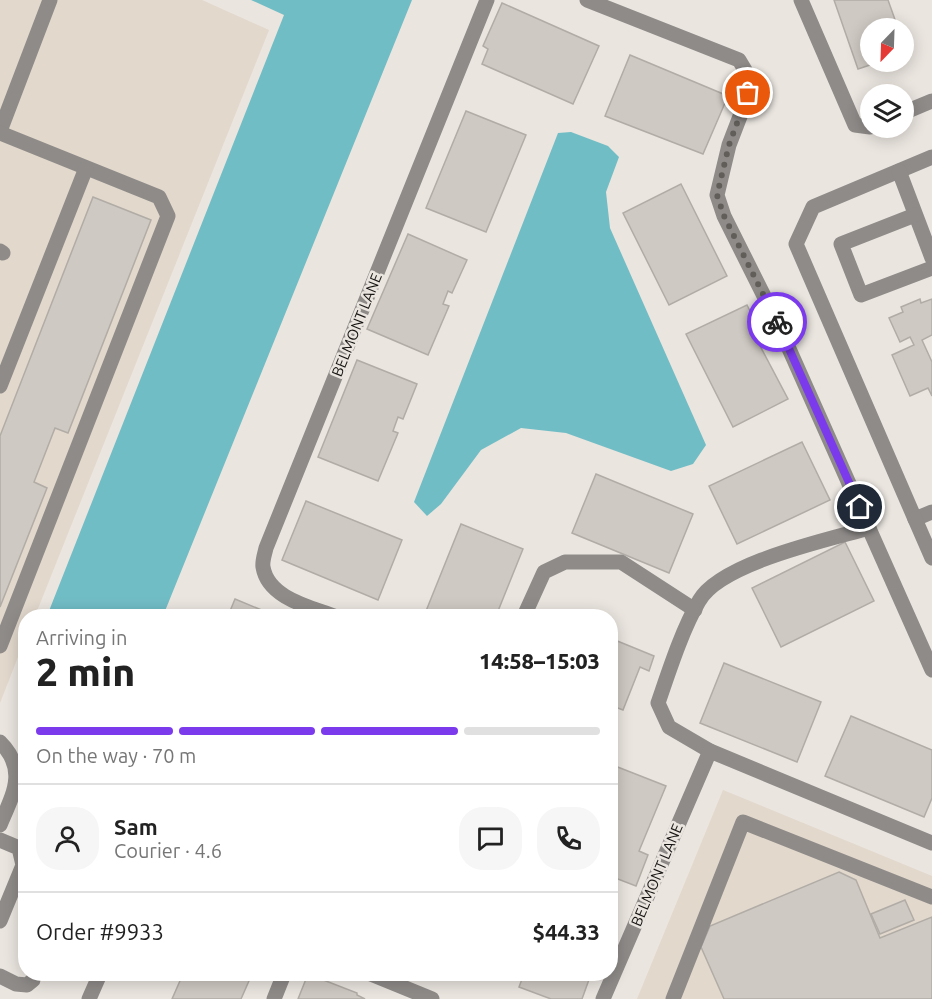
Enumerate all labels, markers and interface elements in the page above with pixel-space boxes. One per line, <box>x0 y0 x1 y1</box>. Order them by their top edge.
north arrow <box>860 18 914 72</box>
map controls <box>860 18 914 138</box>
pin <box>722 67 773 118</box>
icon: bag <box>731 76 764 109</box>
button: layers <box>860 84 914 138</box>
street label: BELMONT LANE <box>328 271 385 379</box>
courier <box>747 292 807 352</box>
icon: bike <box>761 306 794 339</box>
pin <box>834 481 885 532</box>
icon: home <box>843 490 876 523</box>
text: Arriving in <box>36 626 127 649</box>
text: 14:58–15:03 <box>479 648 600 673</box>
text: 2 min <box>36 650 135 693</box>
text: On the way · 70 m <box>36 744 196 767</box>
button: person <box>36 807 99 870</box>
button: chat <box>459 807 522 870</box>
button: phone <box>537 807 600 870</box>
text: Sam <box>114 814 158 839</box>
street label: BELMONT LANE <box>627 821 686 929</box>
text: Courier · 4.6 <box>114 839 222 862</box>
text: Order #9933 <box>36 919 164 944</box>
text: $44.33 <box>533 919 600 944</box>

